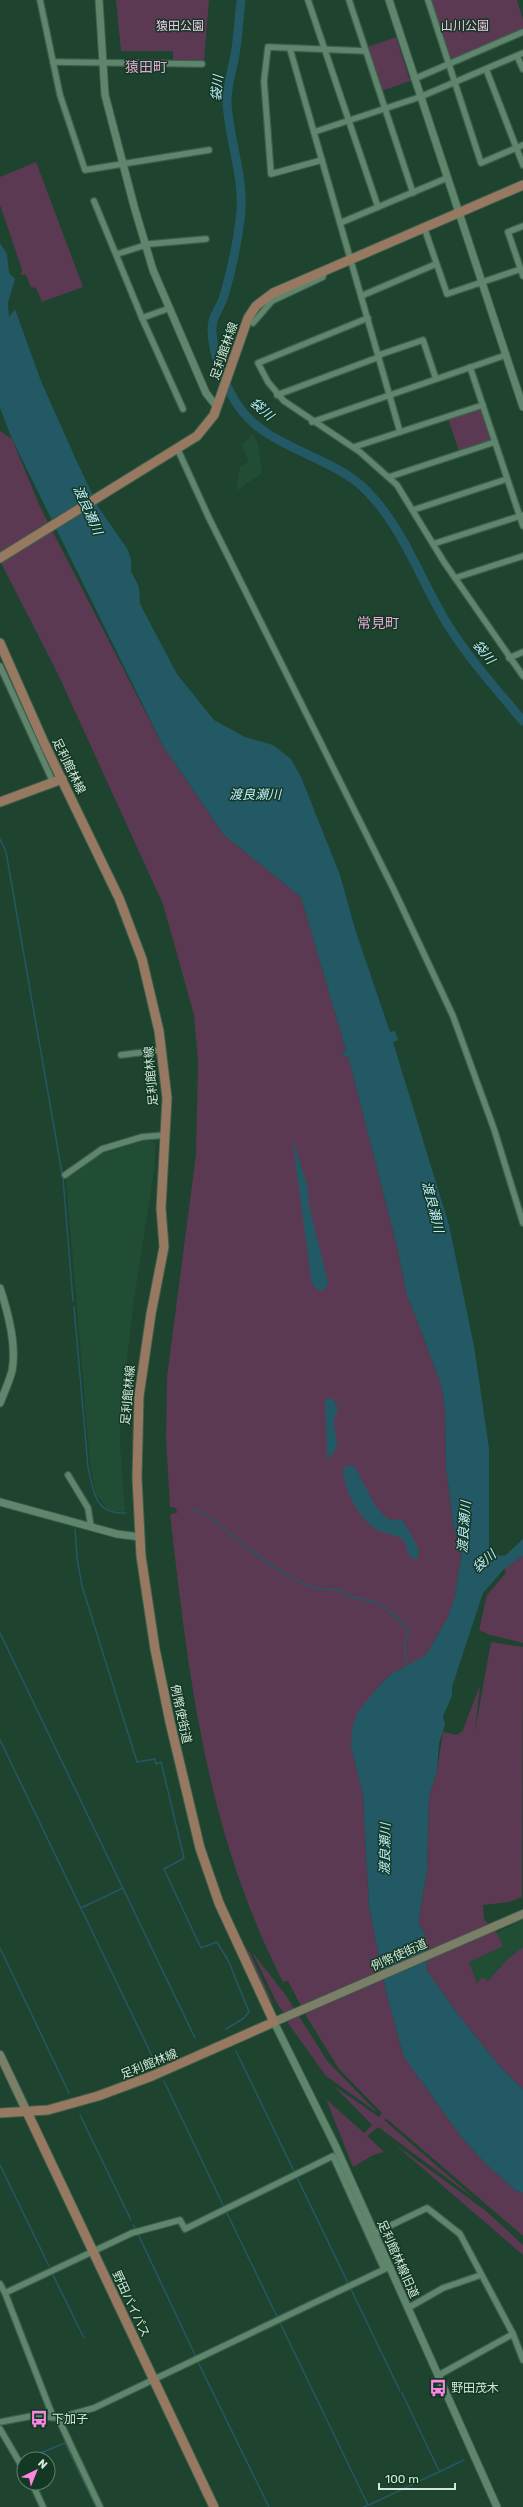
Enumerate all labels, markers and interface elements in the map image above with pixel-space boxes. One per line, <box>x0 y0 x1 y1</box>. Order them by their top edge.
park label: 猿田公園 <box>156 19 204 33</box>
park label: 山川公園 <box>441 19 489 33</box>
district label: 猿田町 <box>125 59 167 76</box>
water label: 袋川 <box>208 72 226 102</box>
street label: 足利館林線 <box>208 320 240 382</box>
water label: 袋川 <box>247 395 278 424</box>
water label: 渡良瀬川 <box>71 483 106 539</box>
district label: 常見町 <box>357 615 399 632</box>
water label: 袋川 <box>470 637 499 668</box>
street label: 足利館林線 <box>50 736 88 796</box>
water label: 渡良瀬川 <box>229 787 283 802</box>
street label: 足利館林線 <box>141 1045 161 1107</box>
water label: 渡良瀬川 <box>419 1180 447 1236</box>
street label: 足利館林線 <box>118 1364 138 1426</box>
water label: 渡良瀬川 <box>455 1499 473 1553</box>
water label: 袋川 <box>469 1546 500 1575</box>
street label: 例幣使街道 <box>168 1683 194 1745</box>
water label: 渡良瀬川 <box>377 1821 393 1875</box>
street label: 例幣使街道 <box>369 1936 429 1974</box>
street label: 足利館林線 <box>119 2046 179 2082</box>
street label: 足利館林線旧道 <box>375 2218 421 2300</box>
street label: 野田バイパス <box>109 2269 153 2339</box>
bus stop icon: 野田茂木 <box>428 2378 448 2398</box>
place label: 野田茂木 <box>451 2381 499 2395</box>
bus stop icon: 下加子 <box>29 2409 49 2429</box>
place label: 下加子 <box>52 2412 88 2426</box>
north arrow <box>16 2451 56 2491</box>
text: N <box>35 2457 50 2472</box>
scale bar <box>379 2465 455 2491</box>
text: 100 m <box>385 2472 419 2486</box>

